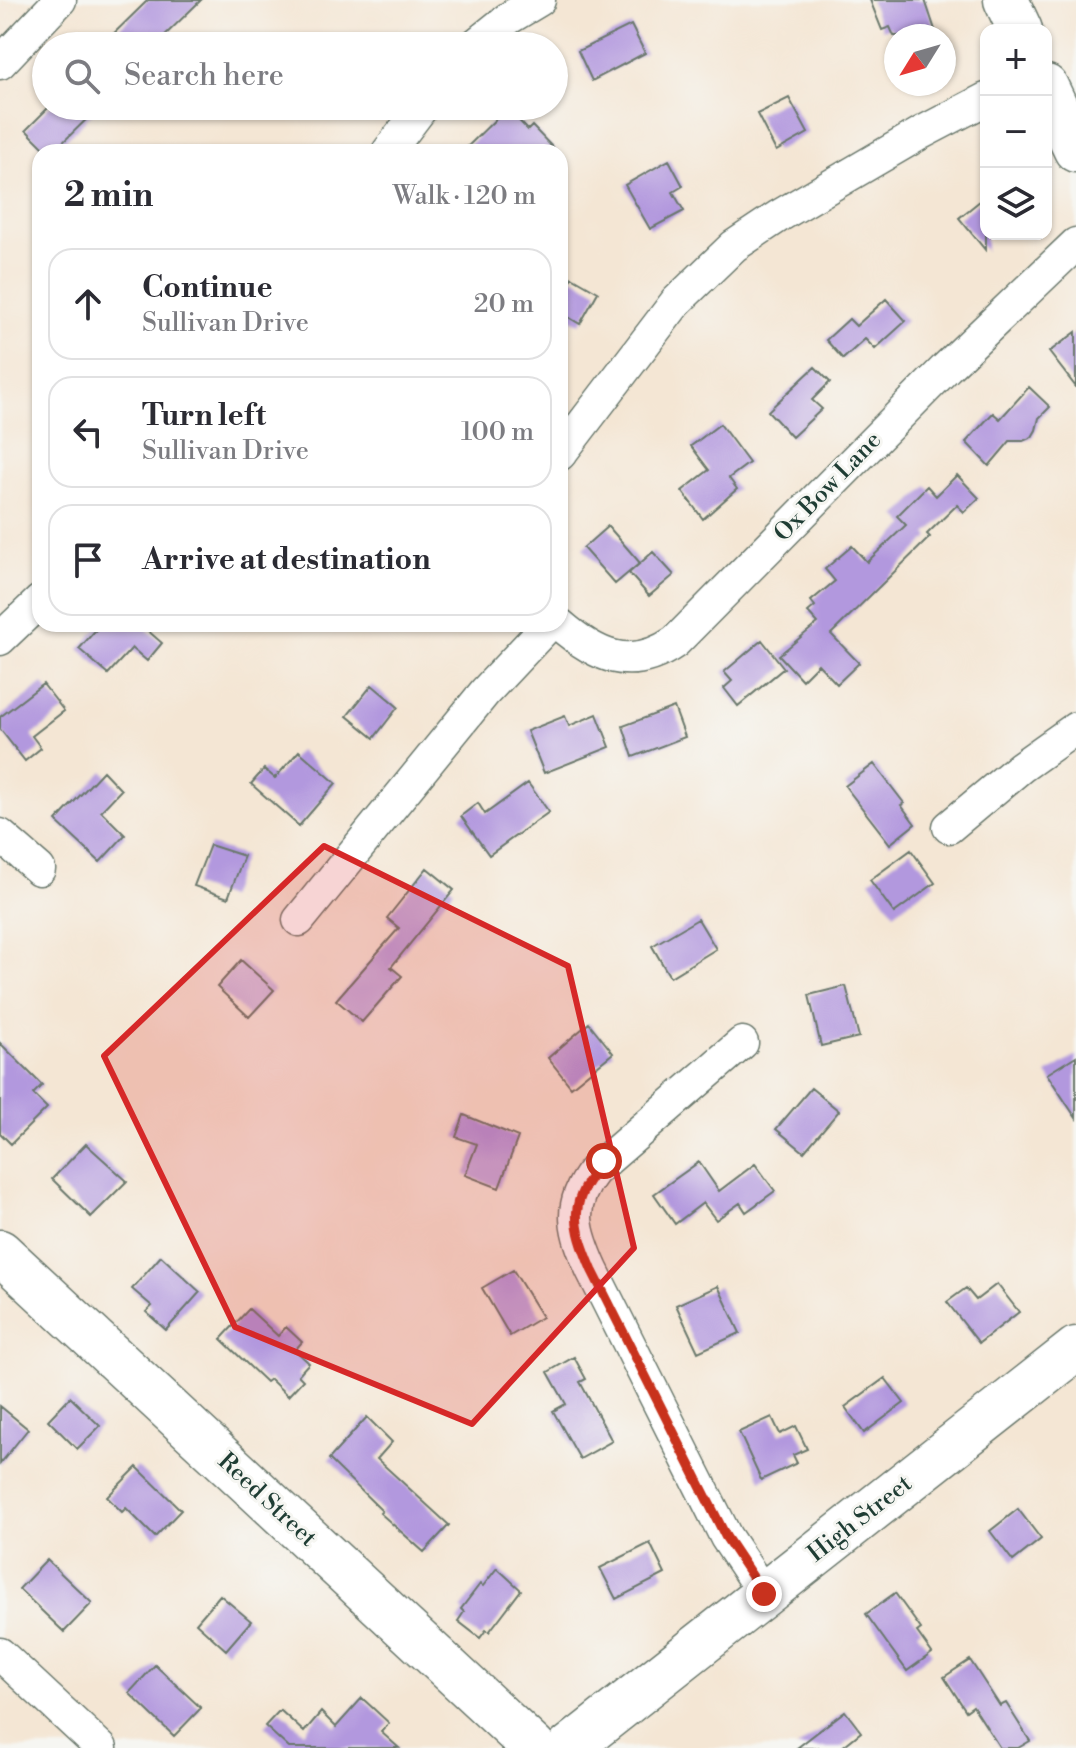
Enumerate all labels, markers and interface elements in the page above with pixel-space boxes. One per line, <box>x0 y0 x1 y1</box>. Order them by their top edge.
north arrow <box>884 24 956 96</box>
map controls <box>980 24 1052 240</box>
button: + <box>980 24 1052 96</box>
search box <box>32 32 568 120</box>
icon: search <box>60 54 104 98</box>
text: Search here <box>124 57 284 95</box>
button: − <box>980 96 1052 168</box>
button: layers <box>980 168 1052 240</box>
text: 2 min <box>64 175 153 217</box>
text: Walk · 120 m <box>393 180 536 212</box>
text: Continue <box>142 269 273 307</box>
icon: ahead <box>66 282 110 326</box>
text: 20 m <box>474 288 534 320</box>
text: Sullivan Drive <box>142 307 309 339</box>
text: Turn left <box>142 397 266 435</box>
icon: left <box>66 410 110 454</box>
text: 100 m <box>461 416 534 448</box>
street label: Ox Bow Lane <box>768 426 888 548</box>
text: Sullivan Drive <box>142 435 309 467</box>
icon: arrive <box>66 538 110 582</box>
text: Arrive at destination <box>142 541 431 579</box>
route start <box>586 1143 622 1179</box>
street label: Reed Street <box>211 1447 323 1554</box>
street label: High Street <box>802 1469 918 1569</box>
route end <box>746 1576 782 1612</box>

